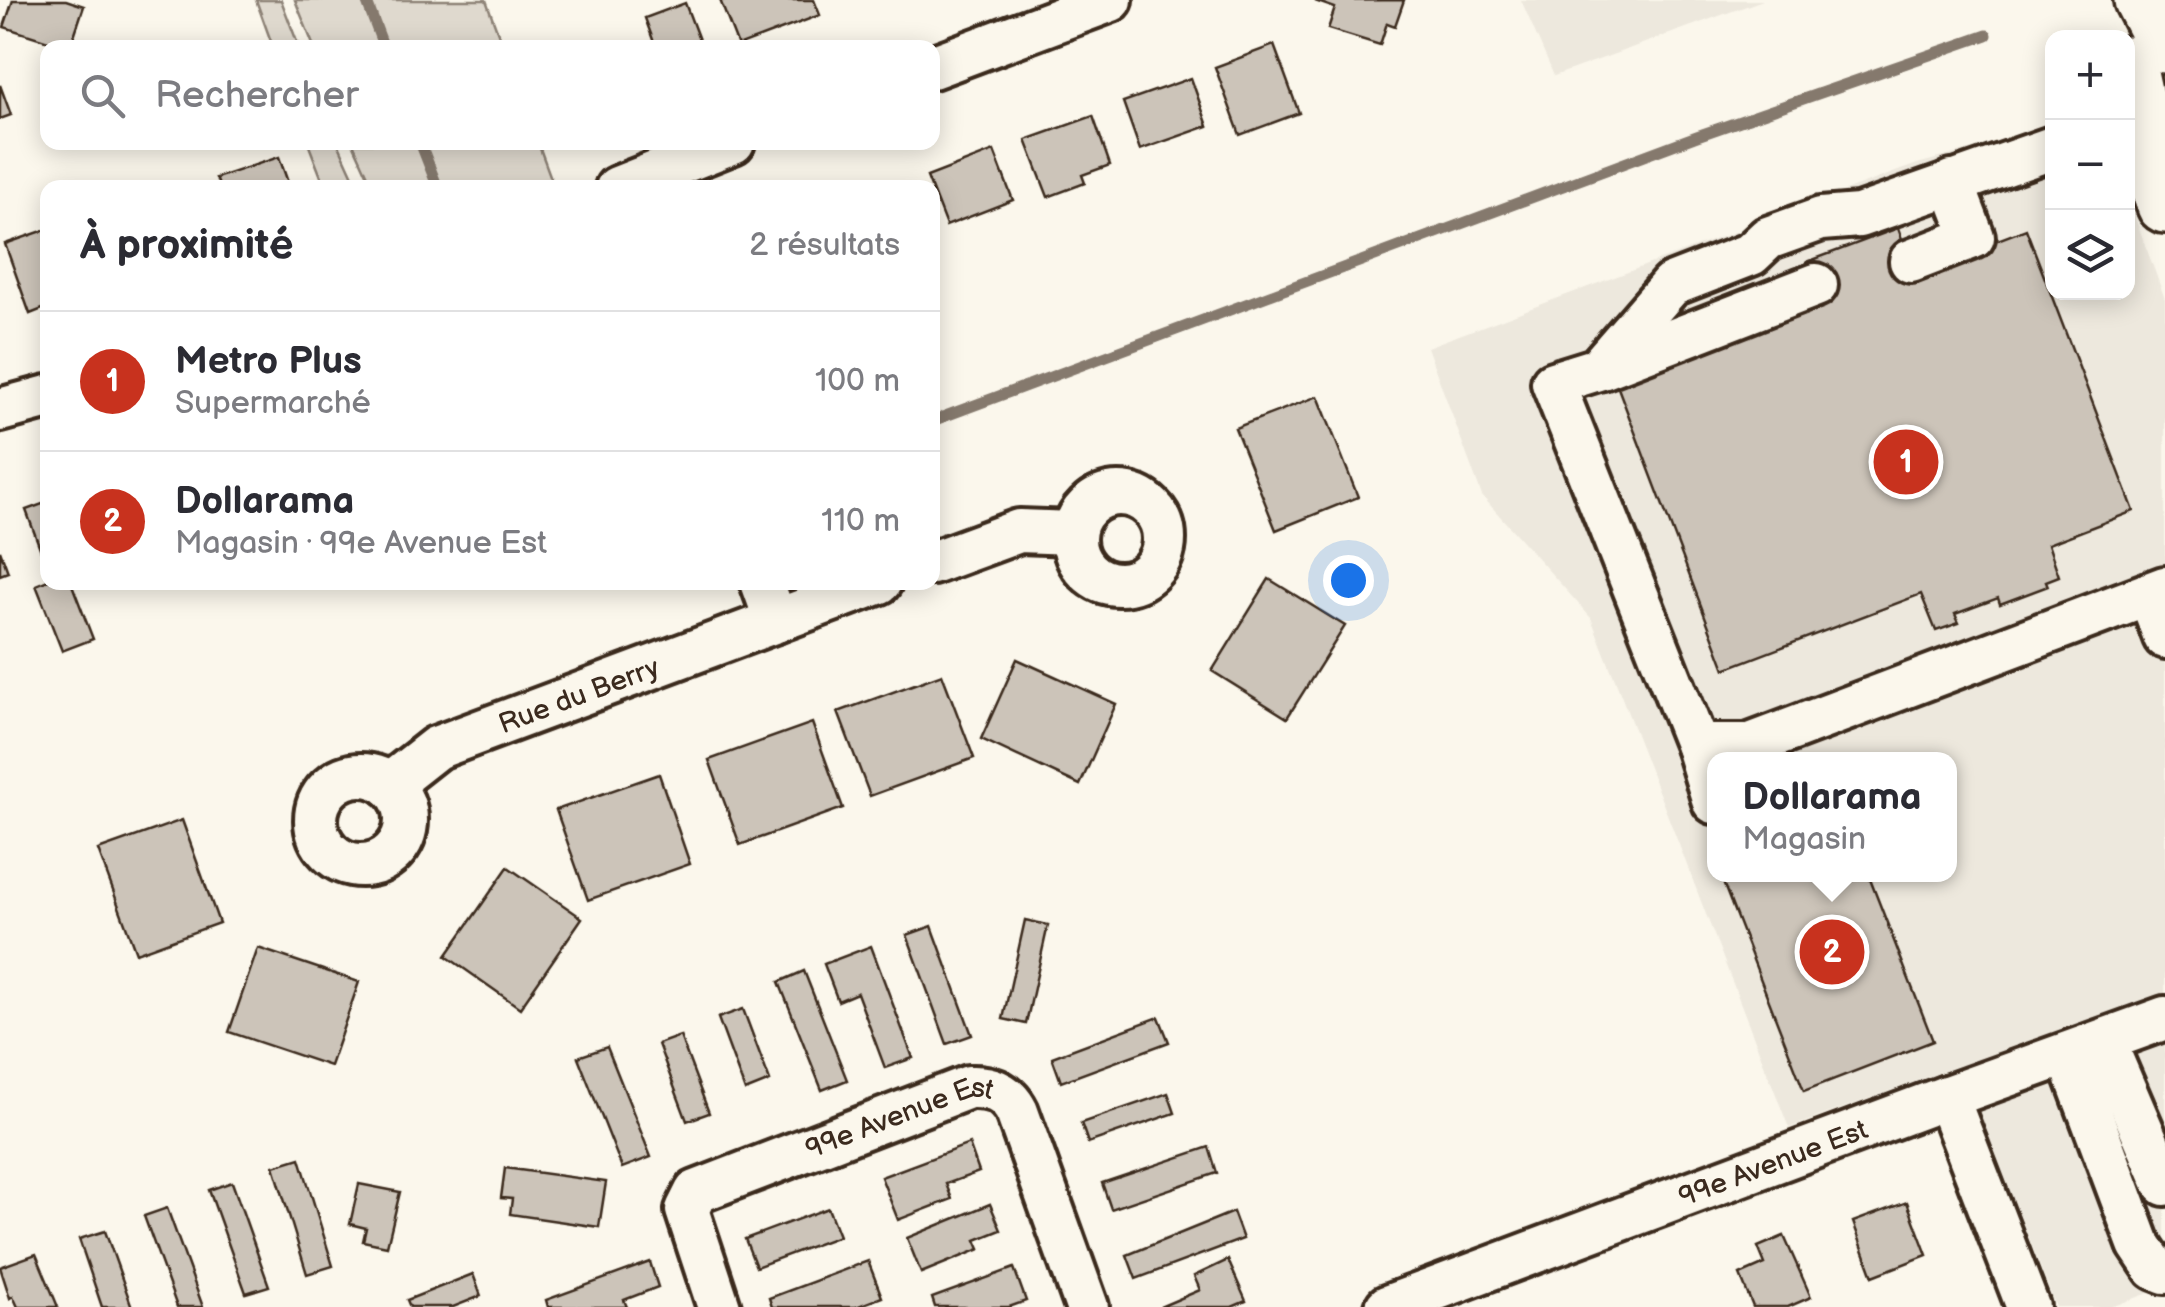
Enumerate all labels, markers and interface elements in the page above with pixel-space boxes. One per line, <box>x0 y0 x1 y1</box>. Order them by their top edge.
map controls <box>2045 30 2135 300</box>
button: + <box>2045 30 2135 120</box>
search box <box>40 40 940 150</box>
icon: search <box>75 68 130 123</box>
text: Rechercher <box>155 73 359 118</box>
button: − <box>2045 120 2135 210</box>
button: layers <box>2045 210 2135 300</box>
text: À proximité <box>80 220 293 271</box>
text: 2 résultats <box>749 226 900 265</box>
text: Metro Plus <box>175 339 362 384</box>
text: 1 <box>106 362 119 401</box>
text: 100 m <box>815 362 900 401</box>
text: Supermarché <box>175 384 371 423</box>
pin: 1 <box>1874 424 1938 500</box>
text: Dollarama <box>175 479 354 524</box>
text: 2 <box>103 502 122 541</box>
text: 110 m <box>821 502 900 541</box>
text: Magasin · 99e Avenue Est <box>175 524 547 563</box>
your location <box>1323 555 1374 606</box>
street label: Rue du Berry <box>494 651 664 741</box>
popup <box>1707 752 1957 882</box>
text: Dollarama <box>1742 775 1922 820</box>
text: Magasin <box>1742 820 1866 859</box>
pin: 2 <box>1800 914 1864 990</box>
street label: 99e Avenue Est <box>801 1072 998 1166</box>
street label: 99e Avenue Est <box>1674 1113 1873 1214</box>

